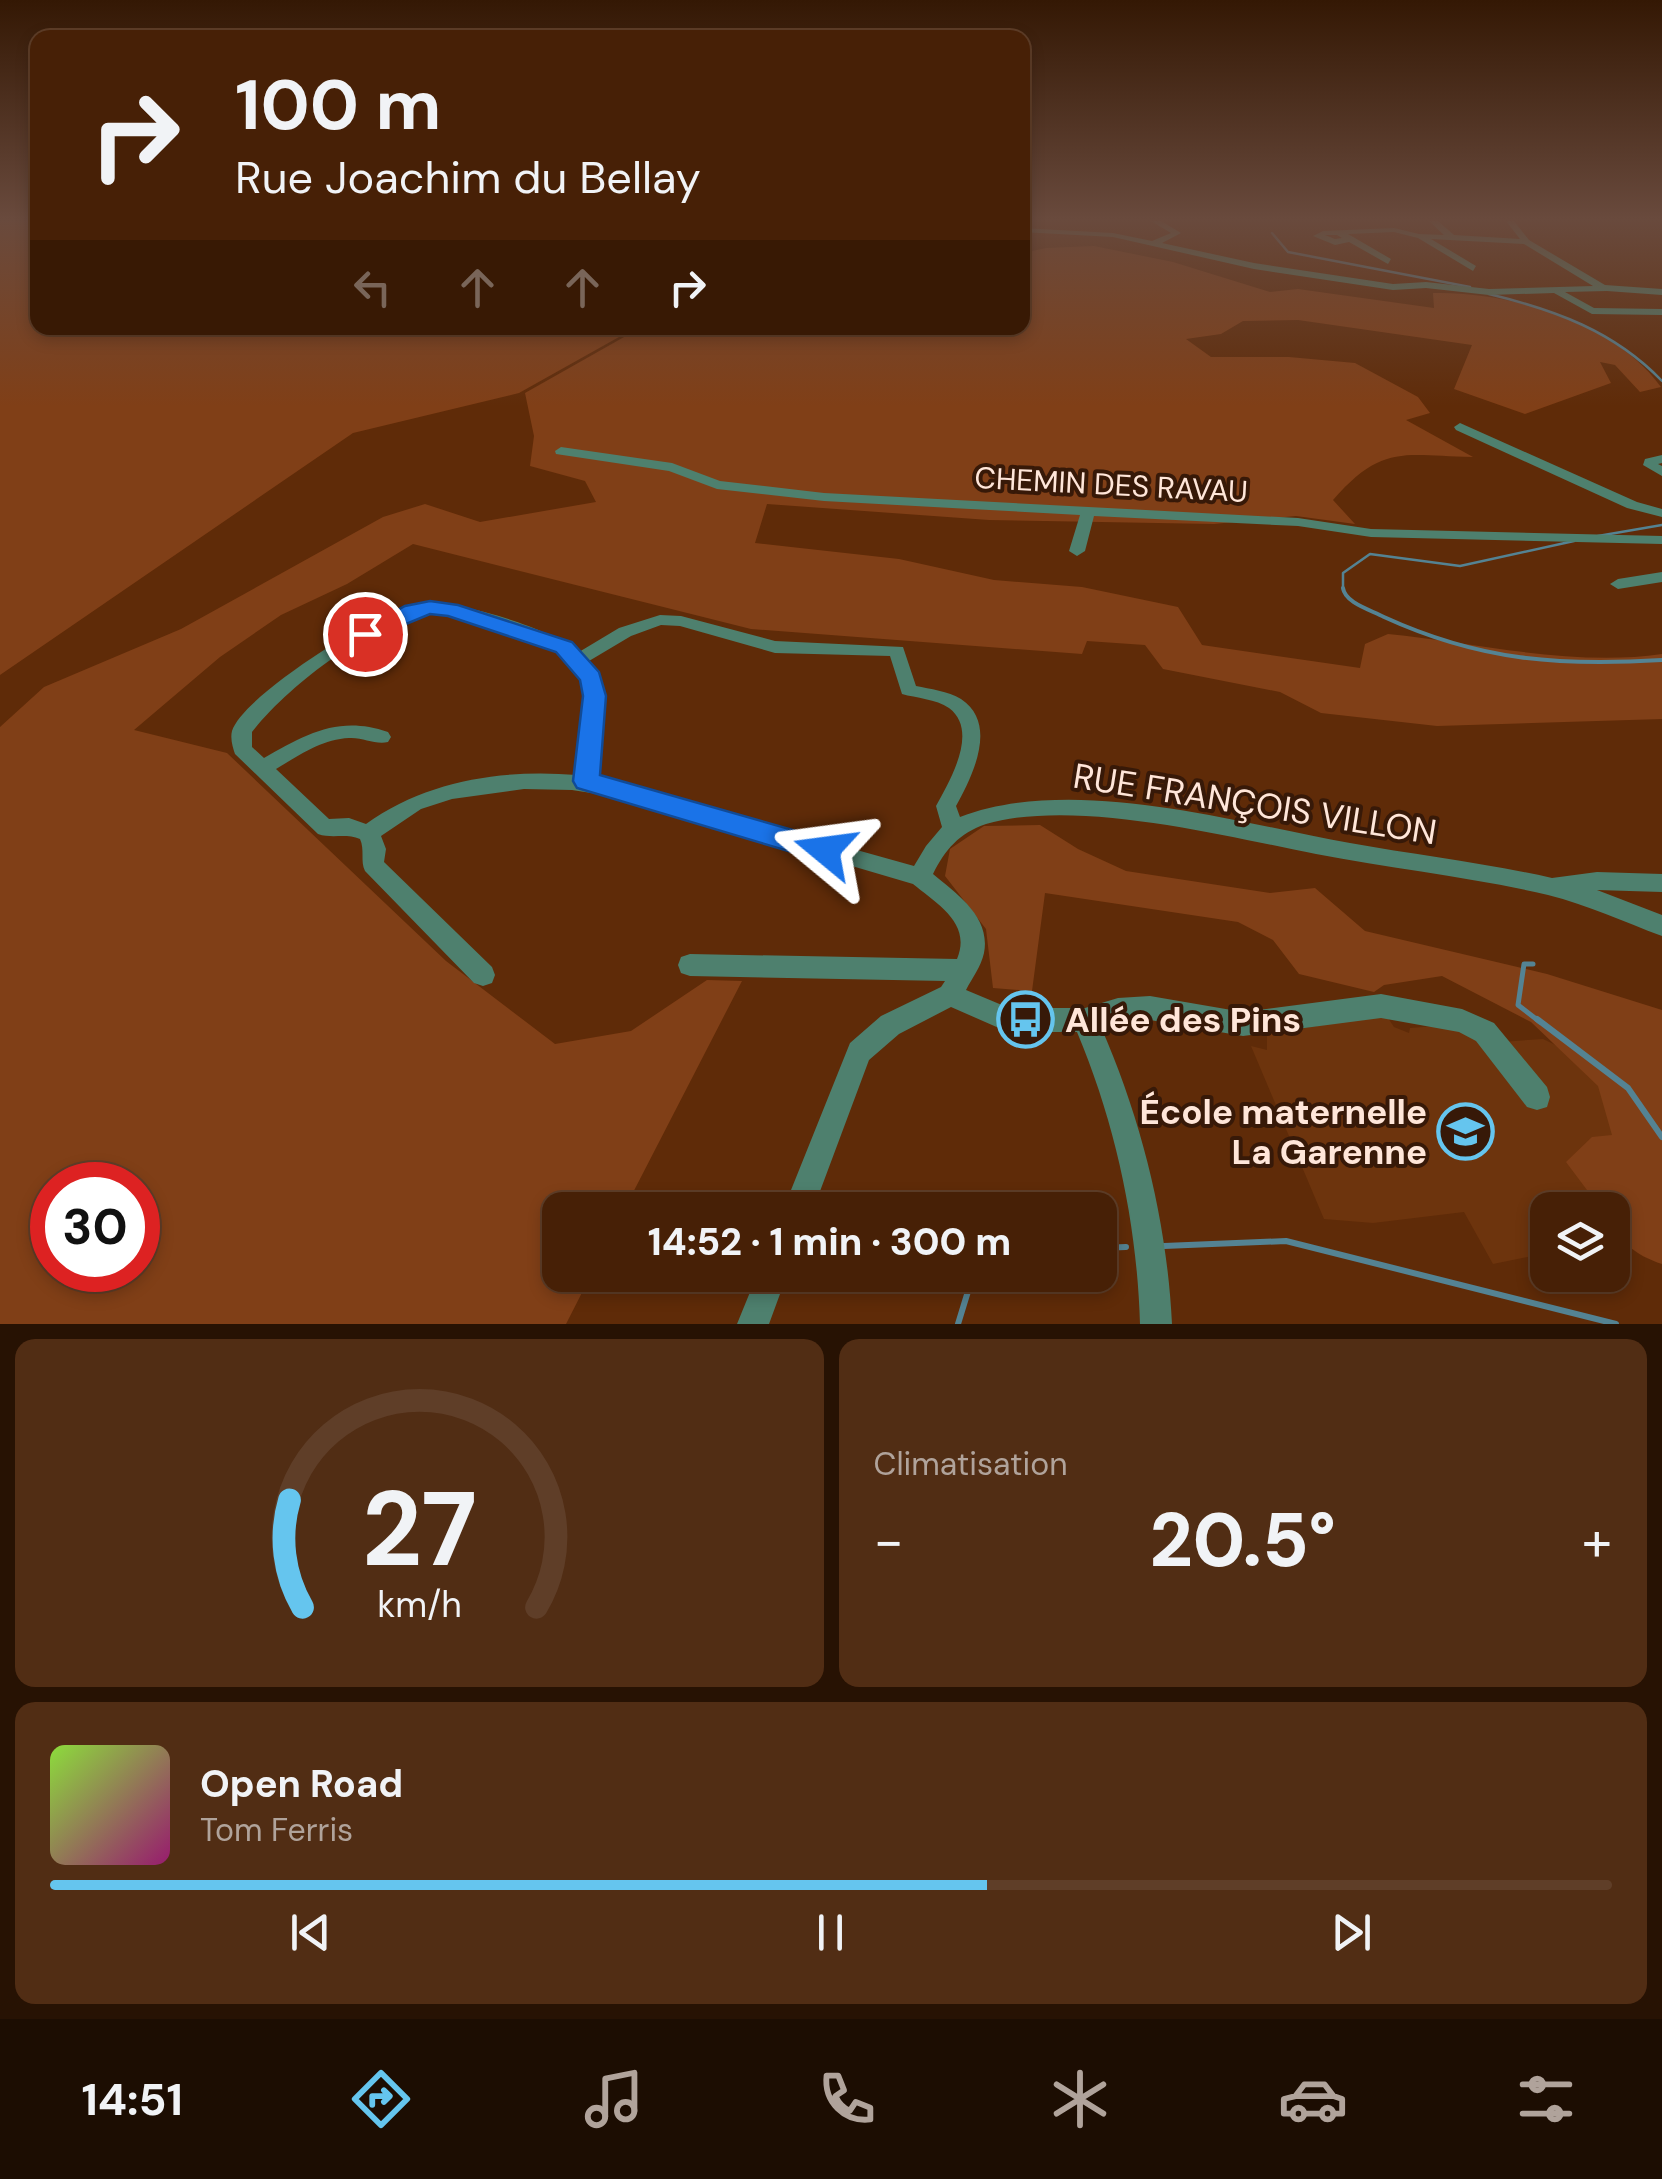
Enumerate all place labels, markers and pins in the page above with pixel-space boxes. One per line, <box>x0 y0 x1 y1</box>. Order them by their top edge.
pin <box>323 592 408 677</box>
bus stop icon: Allée des Pins <box>996 990 1056 1050</box>
place label: Allée des Pins <box>1065 997 1301 1043</box>
place label: École maternelle La Garenne <box>1140 1089 1427 1175</box>
school or university icon: École maternelle La Garenne <box>1436 1102 1496 1162</box>

